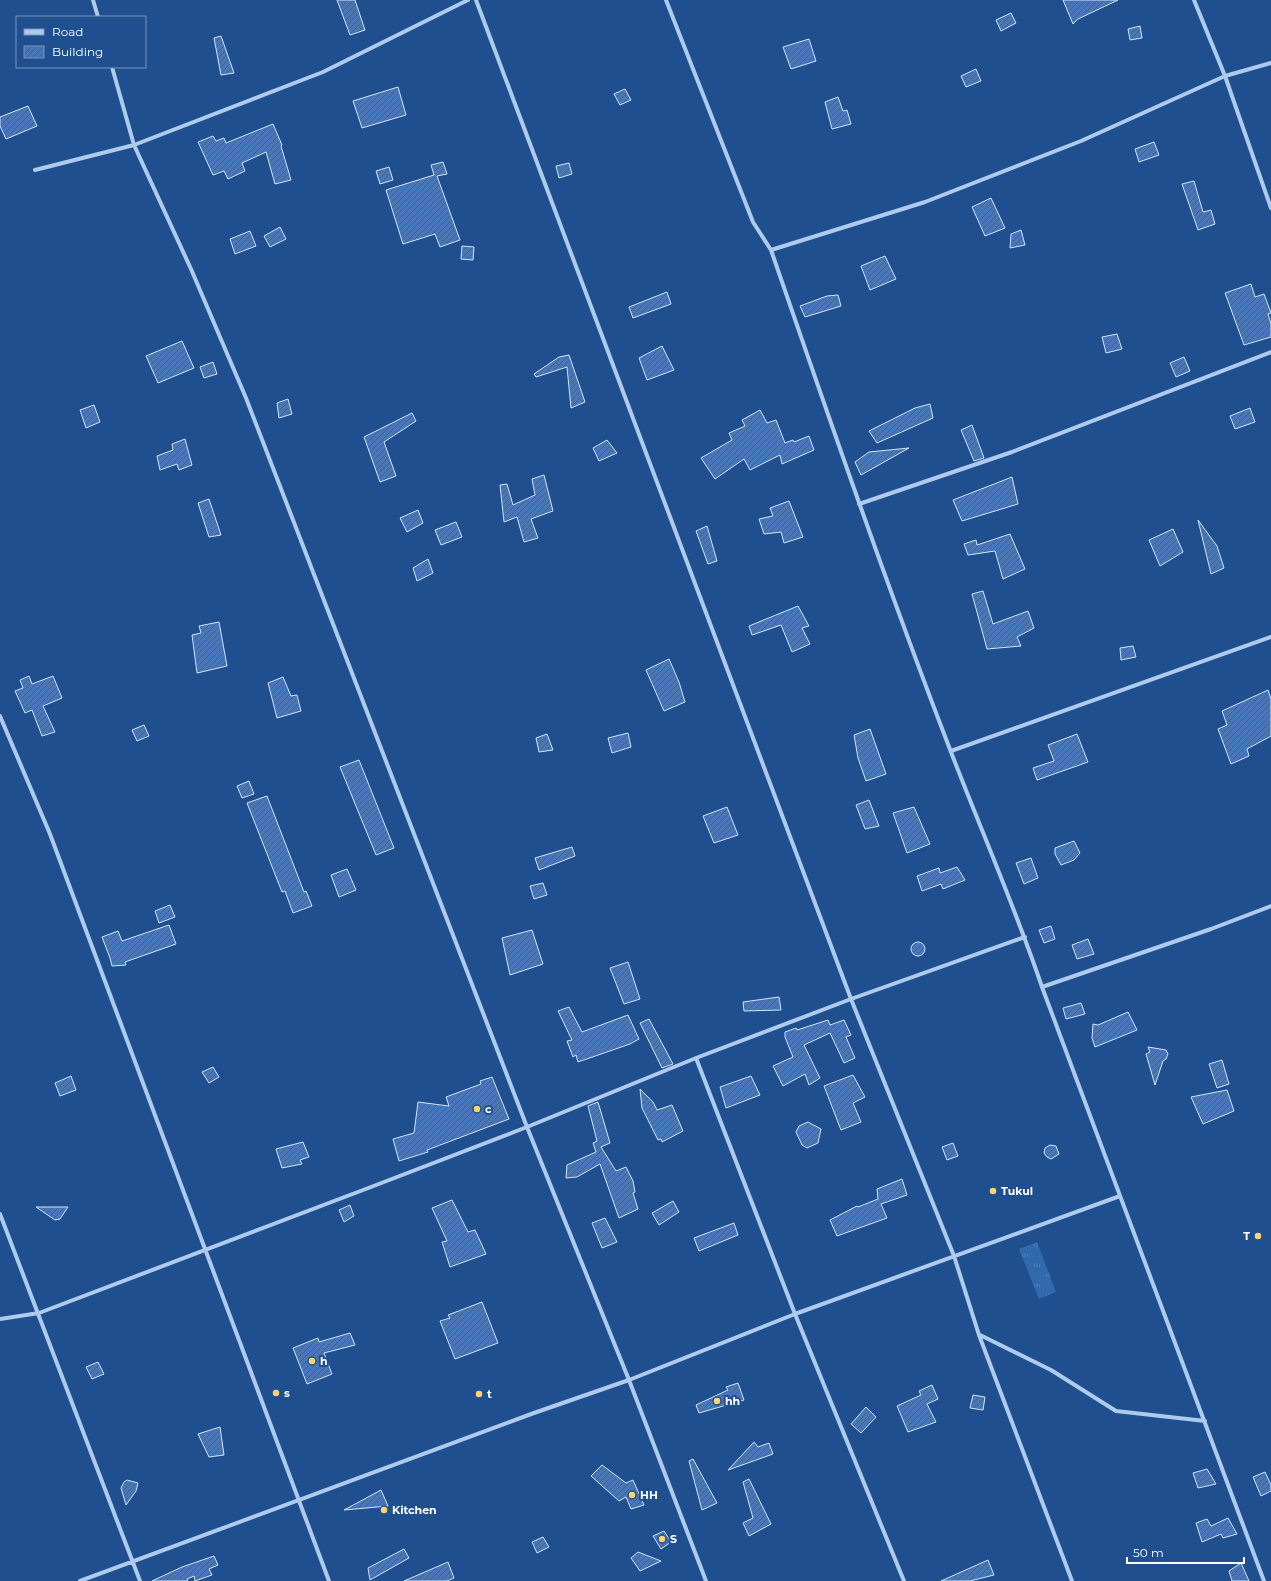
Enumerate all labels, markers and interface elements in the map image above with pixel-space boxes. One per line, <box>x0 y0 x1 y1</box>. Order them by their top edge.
legend <box>16 16 146 68</box>
text: Road <box>52 24 83 39</box>
text: Building <box>52 44 103 59</box>
place label: c <box>485 1102 492 1116</box>
marker: c <box>472 1104 482 1114</box>
place label: Tukul <box>1001 1184 1033 1198</box>
marker: Tukul <box>988 1186 998 1196</box>
place label: T <box>1243 1229 1250 1243</box>
marker: T <box>1253 1231 1263 1241</box>
place label: h <box>320 1354 328 1368</box>
marker: h <box>307 1356 317 1366</box>
place label: s <box>284 1386 290 1400</box>
place label: t <box>487 1387 492 1401</box>
marker: s <box>271 1388 281 1398</box>
marker: t <box>474 1389 484 1399</box>
place label: hh <box>725 1394 740 1408</box>
marker: hh <box>712 1396 722 1406</box>
place label: HH <box>640 1488 658 1502</box>
marker: HH <box>627 1490 637 1500</box>
place label: Kitchen <box>392 1503 437 1517</box>
marker: Kitchen <box>379 1505 389 1515</box>
place label: S <box>670 1532 677 1546</box>
marker: S <box>657 1534 667 1544</box>
scale bar <box>1127 1539 1244 1565</box>
text: 50 m <box>1133 1545 1164 1560</box>

